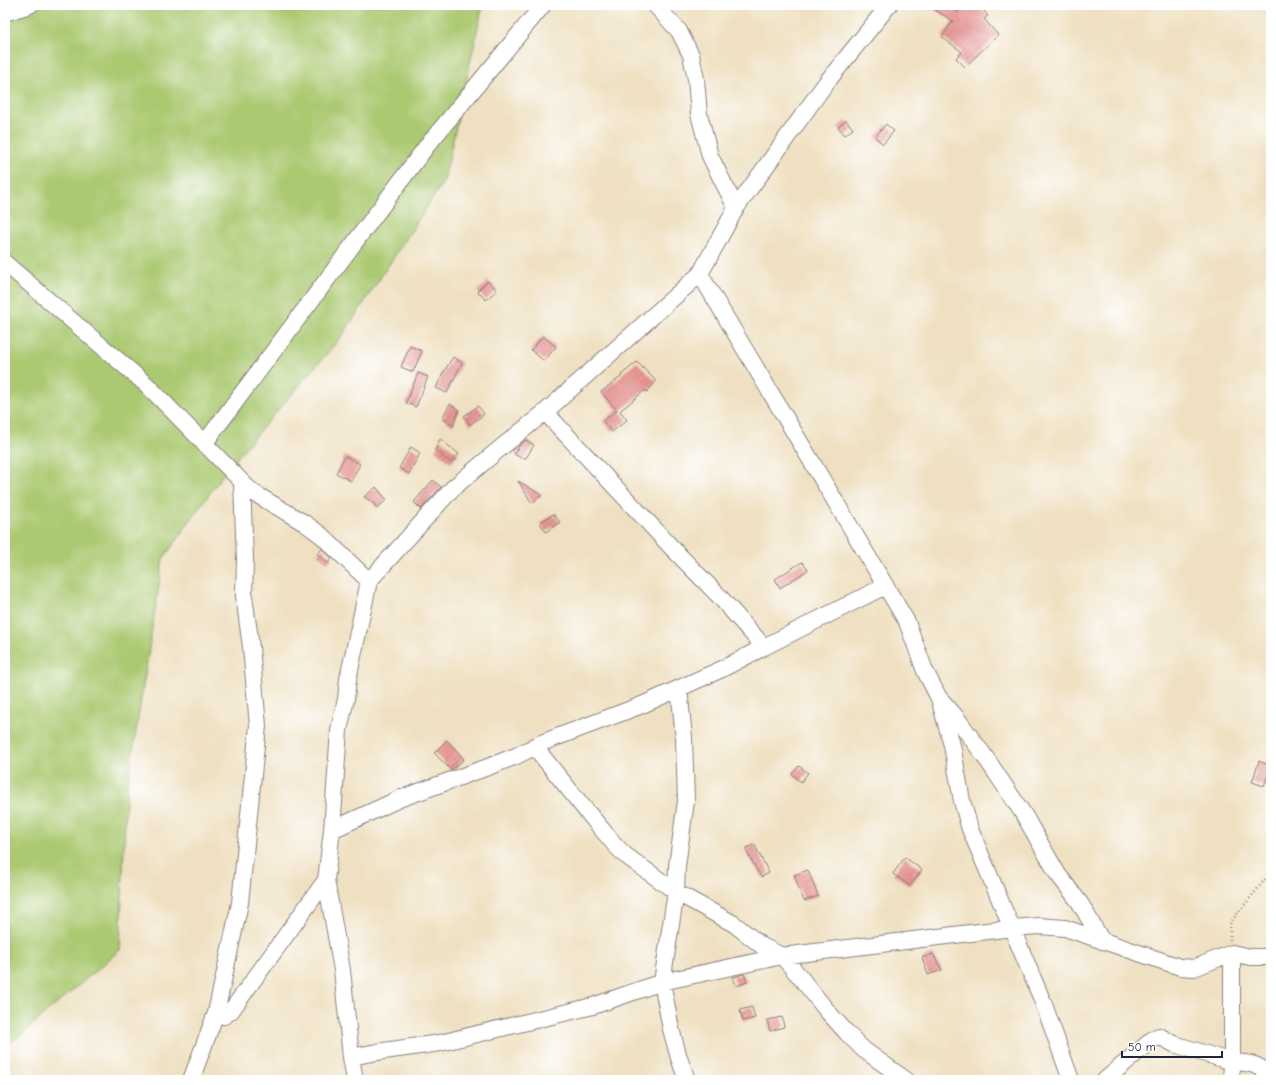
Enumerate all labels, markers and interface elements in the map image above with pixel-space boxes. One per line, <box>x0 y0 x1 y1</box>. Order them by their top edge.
scale bar <box>1122 1033 1222 1059</box>
text: 50 m <box>1128 1040 1156 1054</box>

